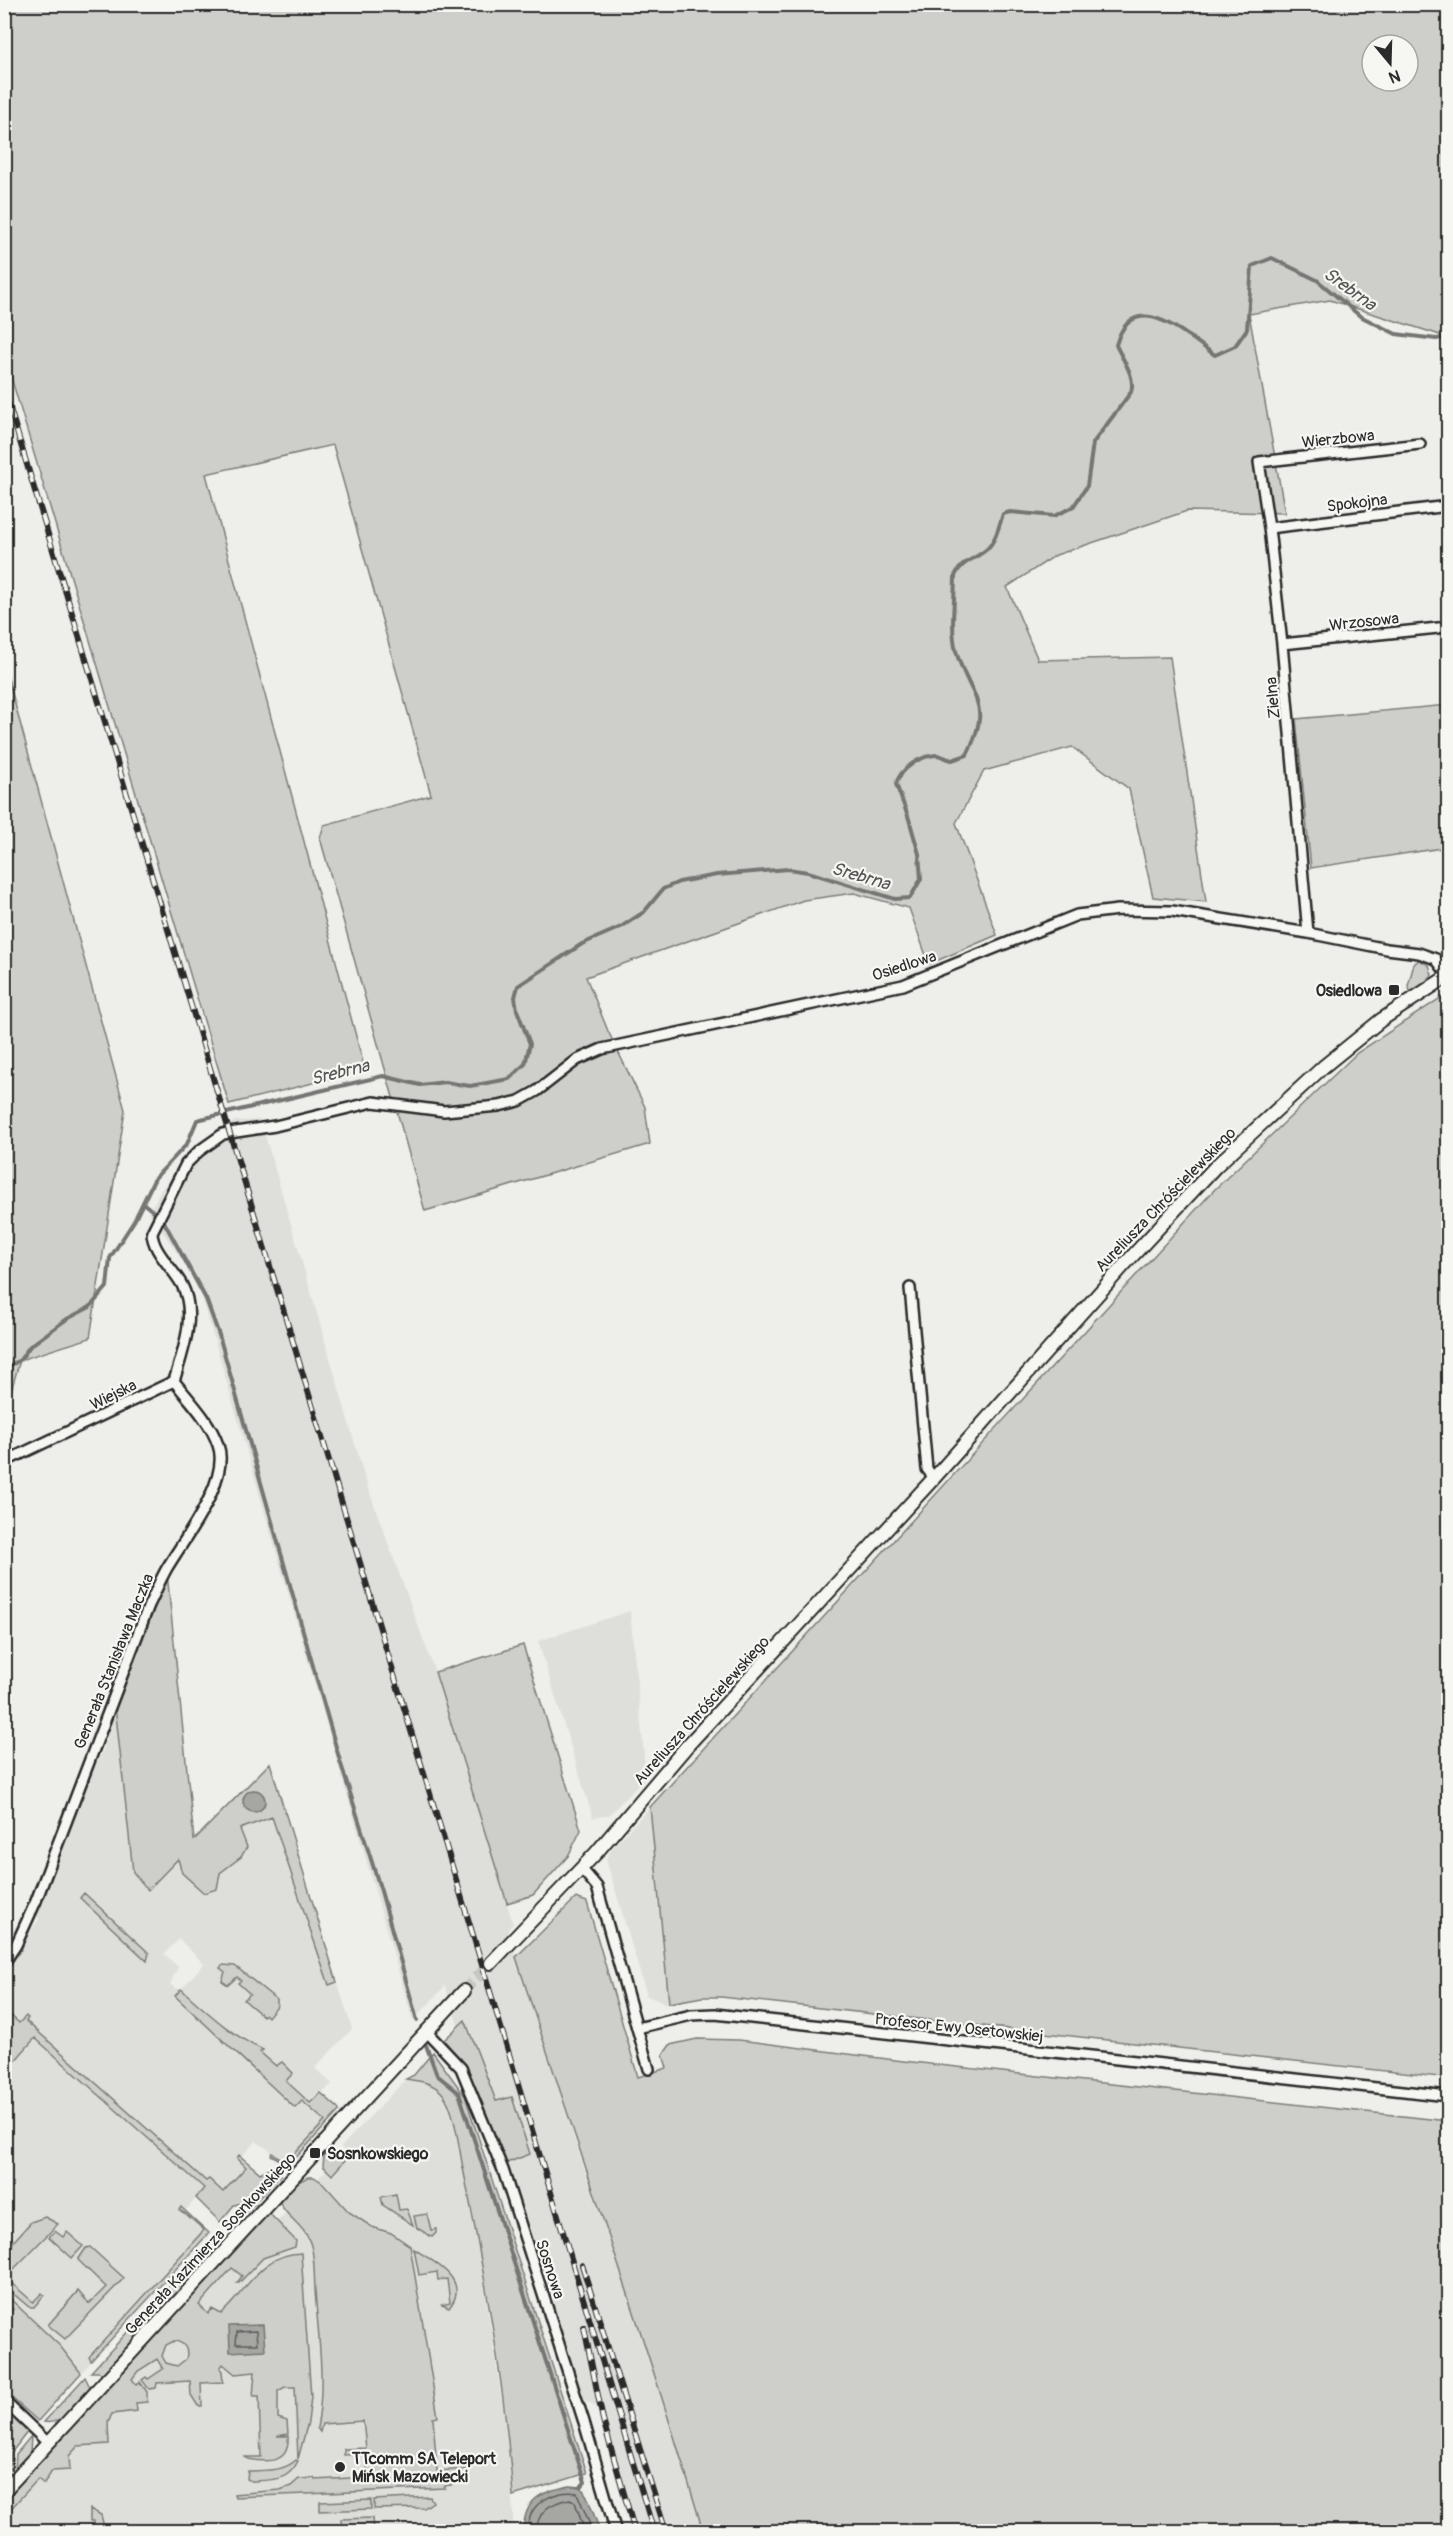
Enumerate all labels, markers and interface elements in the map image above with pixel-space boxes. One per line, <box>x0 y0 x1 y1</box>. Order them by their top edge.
north arrow <box>1360 33 1420 93</box>
text: N <box>1386 65 1403 88</box>
water label: Srebrna <box>1319 263 1382 317</box>
street label: Wierzbowa <box>1301 425 1375 453</box>
street label: Spokojna <box>1326 489 1389 517</box>
street label: Wrzosowa <box>1328 608 1400 636</box>
street label: Zielna <box>1261 676 1285 720</box>
water label: Srebrna <box>829 857 894 896</box>
street label: Osiedlowa <box>870 946 939 986</box>
place label: Osiedlowa <box>1316 981 1383 1001</box>
marker: Osiedlowa <box>1387 983 1401 997</box>
water label: Srebrna <box>309 1054 373 1091</box>
street label: Aureliusza Chróścielewskiego <box>1091 1123 1240 1276</box>
street label: Wiejska <box>87 1375 140 1415</box>
street label: Generała Stanisława Maczka <box>70 1571 158 1752</box>
street label: Aureliusza Chróścielewskiego <box>629 1632 774 1789</box>
street label: Profesor Ewy Osetowskiej <box>874 2009 1044 2047</box>
place label: Sosnkowskiego <box>327 2144 429 2164</box>
marker: Sosnkowskiego <box>308 2146 322 2160</box>
street label: Generała Kazimierza Sosnkowskiego <box>121 2148 301 2339</box>
street label: Sosnowa <box>531 2237 569 2301</box>
place label: TTcomm SA Teleport Mińsk Mazowiecki <box>351 2449 496 2487</box>
marker: TTcomm SA Teleport Mińsk Mazowiecki <box>333 2460 347 2474</box>

